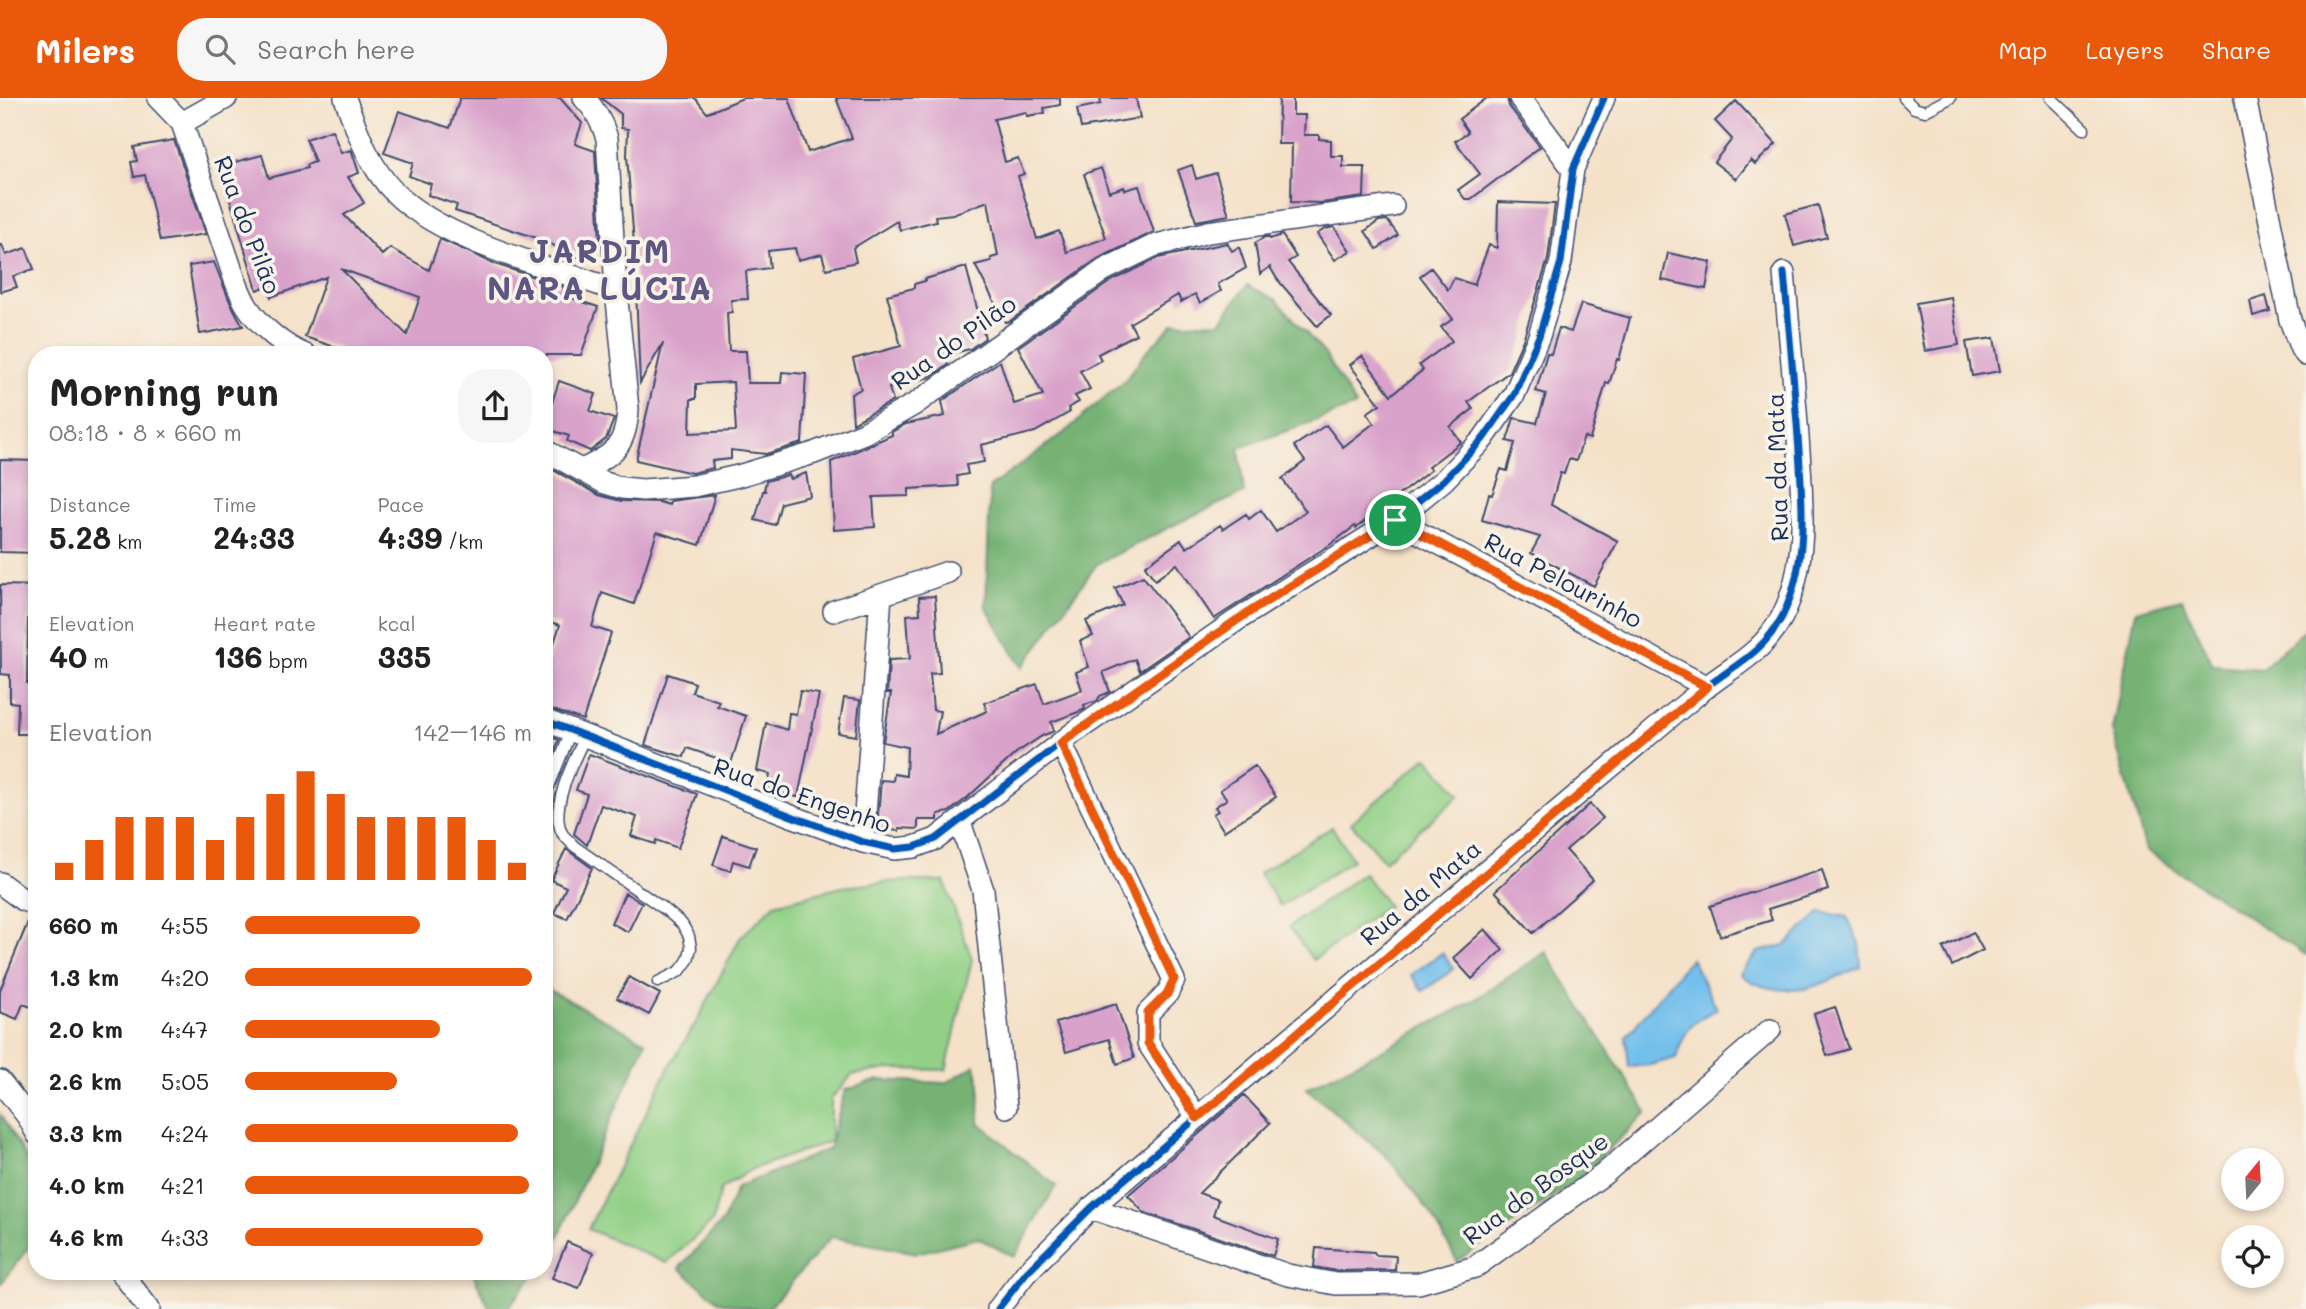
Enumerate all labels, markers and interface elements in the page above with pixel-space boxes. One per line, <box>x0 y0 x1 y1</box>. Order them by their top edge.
search box <box>177 18 667 81</box>
text: Milers <box>35 28 135 71</box>
icon: search <box>201 30 239 68</box>
text: Search here <box>257 32 415 66</box>
text: Map <box>1999 34 2047 65</box>
text: Layers <box>2085 34 2164 65</box>
text: Share <box>2202 34 2271 65</box>
street label: Rua do Pilão <box>208 151 289 298</box>
district label: JARDIM NARA LÚCIA <box>487 229 713 308</box>
street label: Rua do Pilão <box>885 287 1022 396</box>
text: Morning run <box>49 366 279 416</box>
button: share <box>458 369 532 443</box>
street label: Rua da Mata <box>1758 392 1795 542</box>
text: 08:18 · 8 × 660 m <box>49 417 242 447</box>
pin <box>1365 490 1425 550</box>
text: Distance <box>49 492 131 517</box>
text: Time <box>213 492 257 517</box>
text: Pace <box>378 492 424 517</box>
icon: arrive <box>1376 501 1414 539</box>
text: 5.28 <box>49 517 111 557</box>
text: 24:33 <box>213 517 295 557</box>
text: 4:39 <box>378 517 442 557</box>
street label: Rua Pelourinho <box>1479 525 1648 634</box>
text: km <box>111 529 142 554</box>
text: /km <box>442 529 484 554</box>
text: Elevation <box>49 611 134 636</box>
text: Heart rate <box>213 611 316 636</box>
text: kcal <box>378 611 416 636</box>
text: 40 <box>49 636 87 676</box>
text: 136 <box>213 636 263 676</box>
text: 335 <box>378 636 431 676</box>
text: m <box>87 648 109 673</box>
text: bpm <box>263 648 308 673</box>
text: Elevation <box>49 717 152 747</box>
text: 142–146 m <box>413 717 532 747</box>
street label: Rua do Engenho <box>710 750 895 839</box>
street label: Rua da Mata <box>1353 832 1487 951</box>
text: 660 m <box>49 910 118 940</box>
text: 4:55 <box>161 910 208 940</box>
text: 1.3 km <box>49 962 119 992</box>
text: 4:20 <box>161 962 209 992</box>
text: 2.0 km <box>49 1014 123 1044</box>
text: 4:47 <box>161 1014 208 1044</box>
text: 2.6 km <box>49 1066 122 1096</box>
text: 5:05 <box>161 1066 209 1096</box>
text: 3.3 km <box>49 1118 123 1148</box>
text: 4:24 <box>161 1118 208 1148</box>
street label: Rua do Bosque <box>1456 1125 1614 1251</box>
north arrow <box>2221 1148 2284 1211</box>
map controls <box>2221 1148 2284 1288</box>
text: 4.0 km <box>49 1170 124 1200</box>
text: 4:21 <box>161 1170 205 1200</box>
text: 4.6 km <box>49 1222 124 1252</box>
text: 4:33 <box>161 1222 209 1252</box>
button: locate <box>2221 1225 2284 1288</box>

